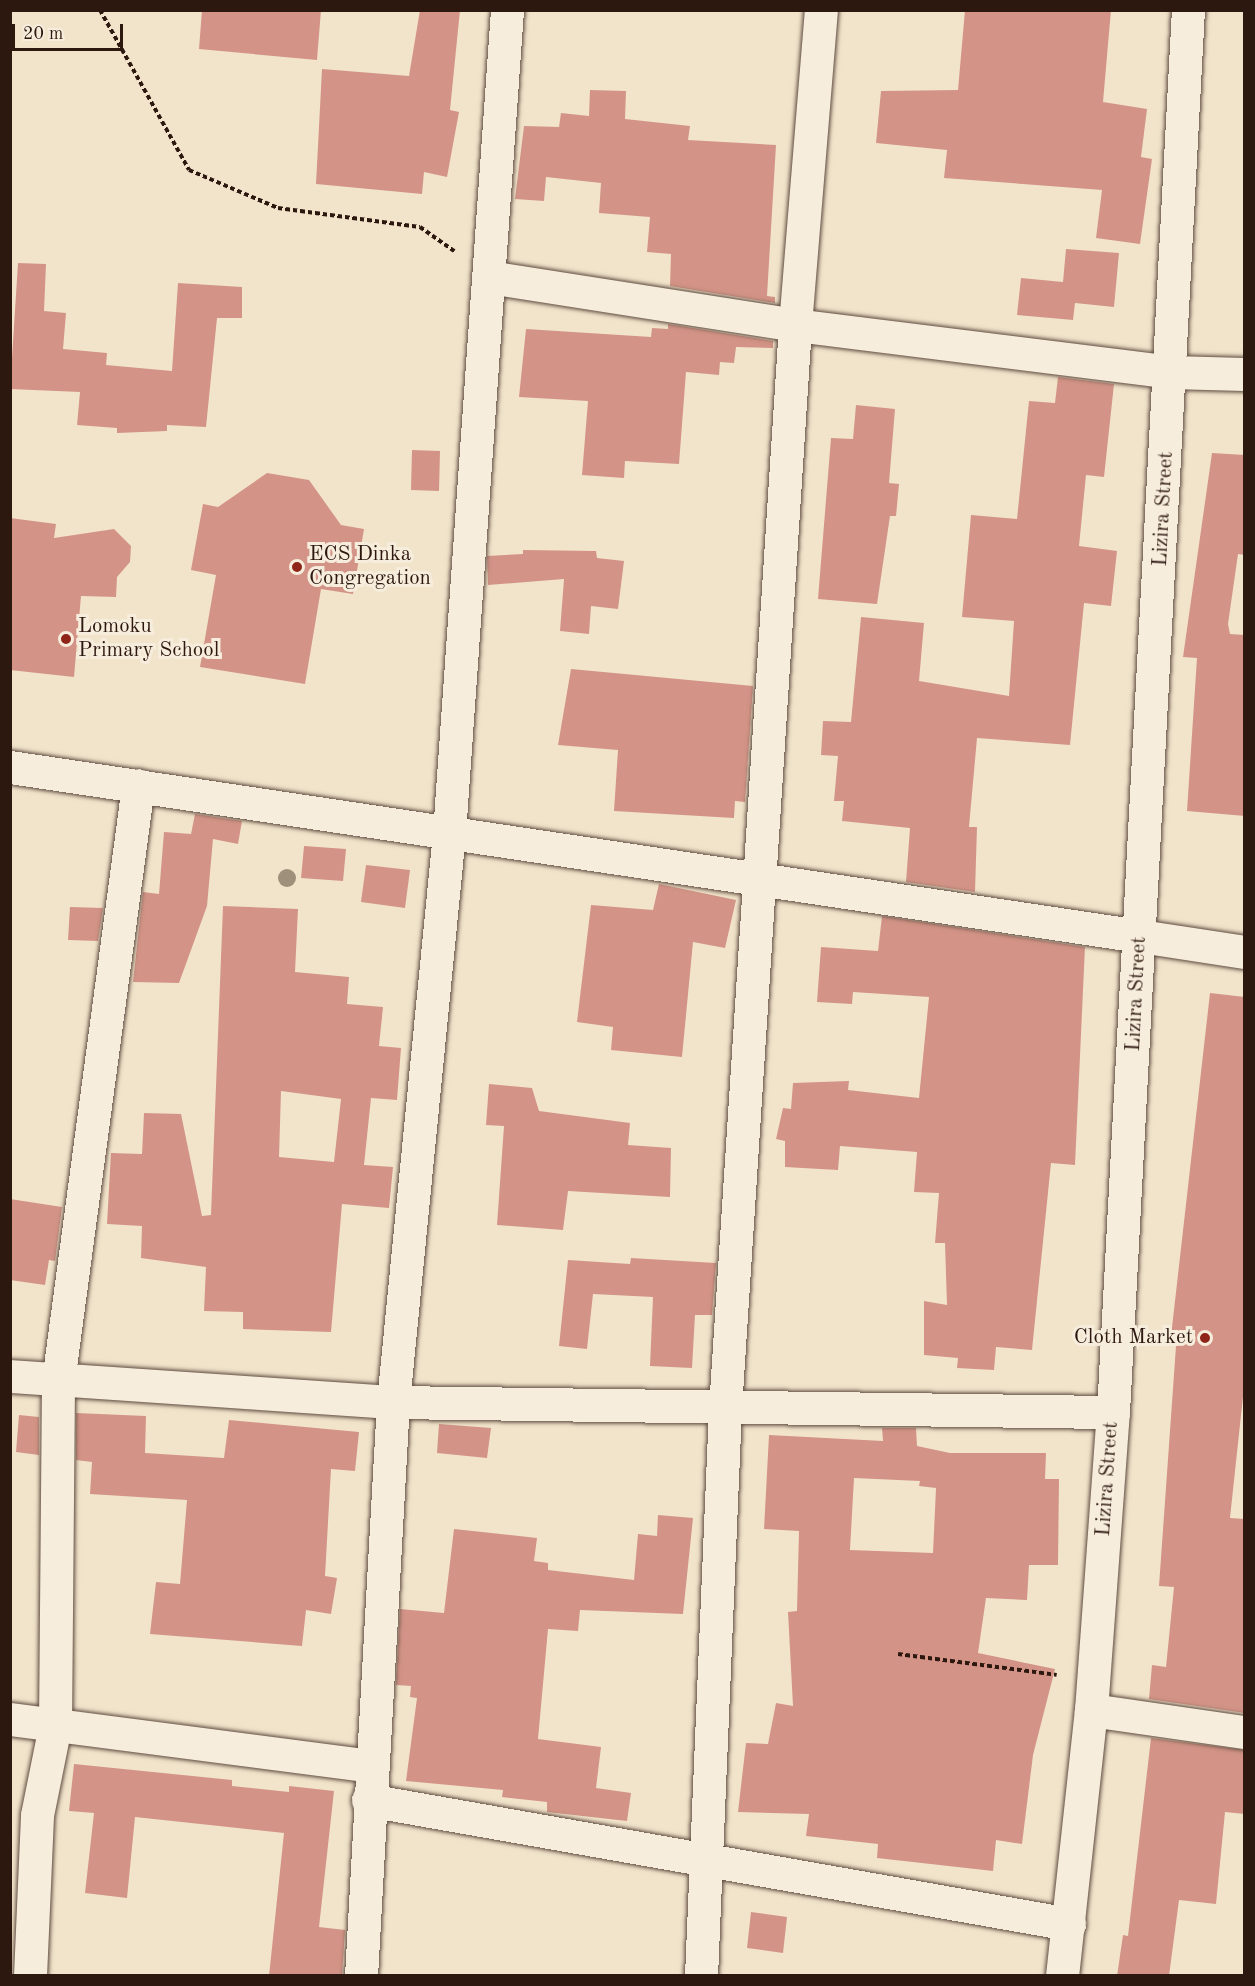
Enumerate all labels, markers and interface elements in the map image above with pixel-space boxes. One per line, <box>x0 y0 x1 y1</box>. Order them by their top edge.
scale bar <box>15 12 126 50</box>
text: 20 m <box>23 25 63 43</box>
street label: Lizira Street <box>1148 451 1180 567</box>
place label: ECS Dinka Congregation <box>309 542 431 592</box>
marker: ECS Dinka Congregation <box>290 560 304 574</box>
place label: Lomoku Primary School <box>78 614 219 664</box>
marker: Lomoku Primary School <box>59 632 73 646</box>
street label: Lizira Street <box>1121 936 1153 1052</box>
place label: Cloth Market <box>1074 1325 1193 1351</box>
marker: Cloth Market <box>1198 1331 1212 1345</box>
street label: Lizira Street <box>1091 1421 1125 1537</box>

